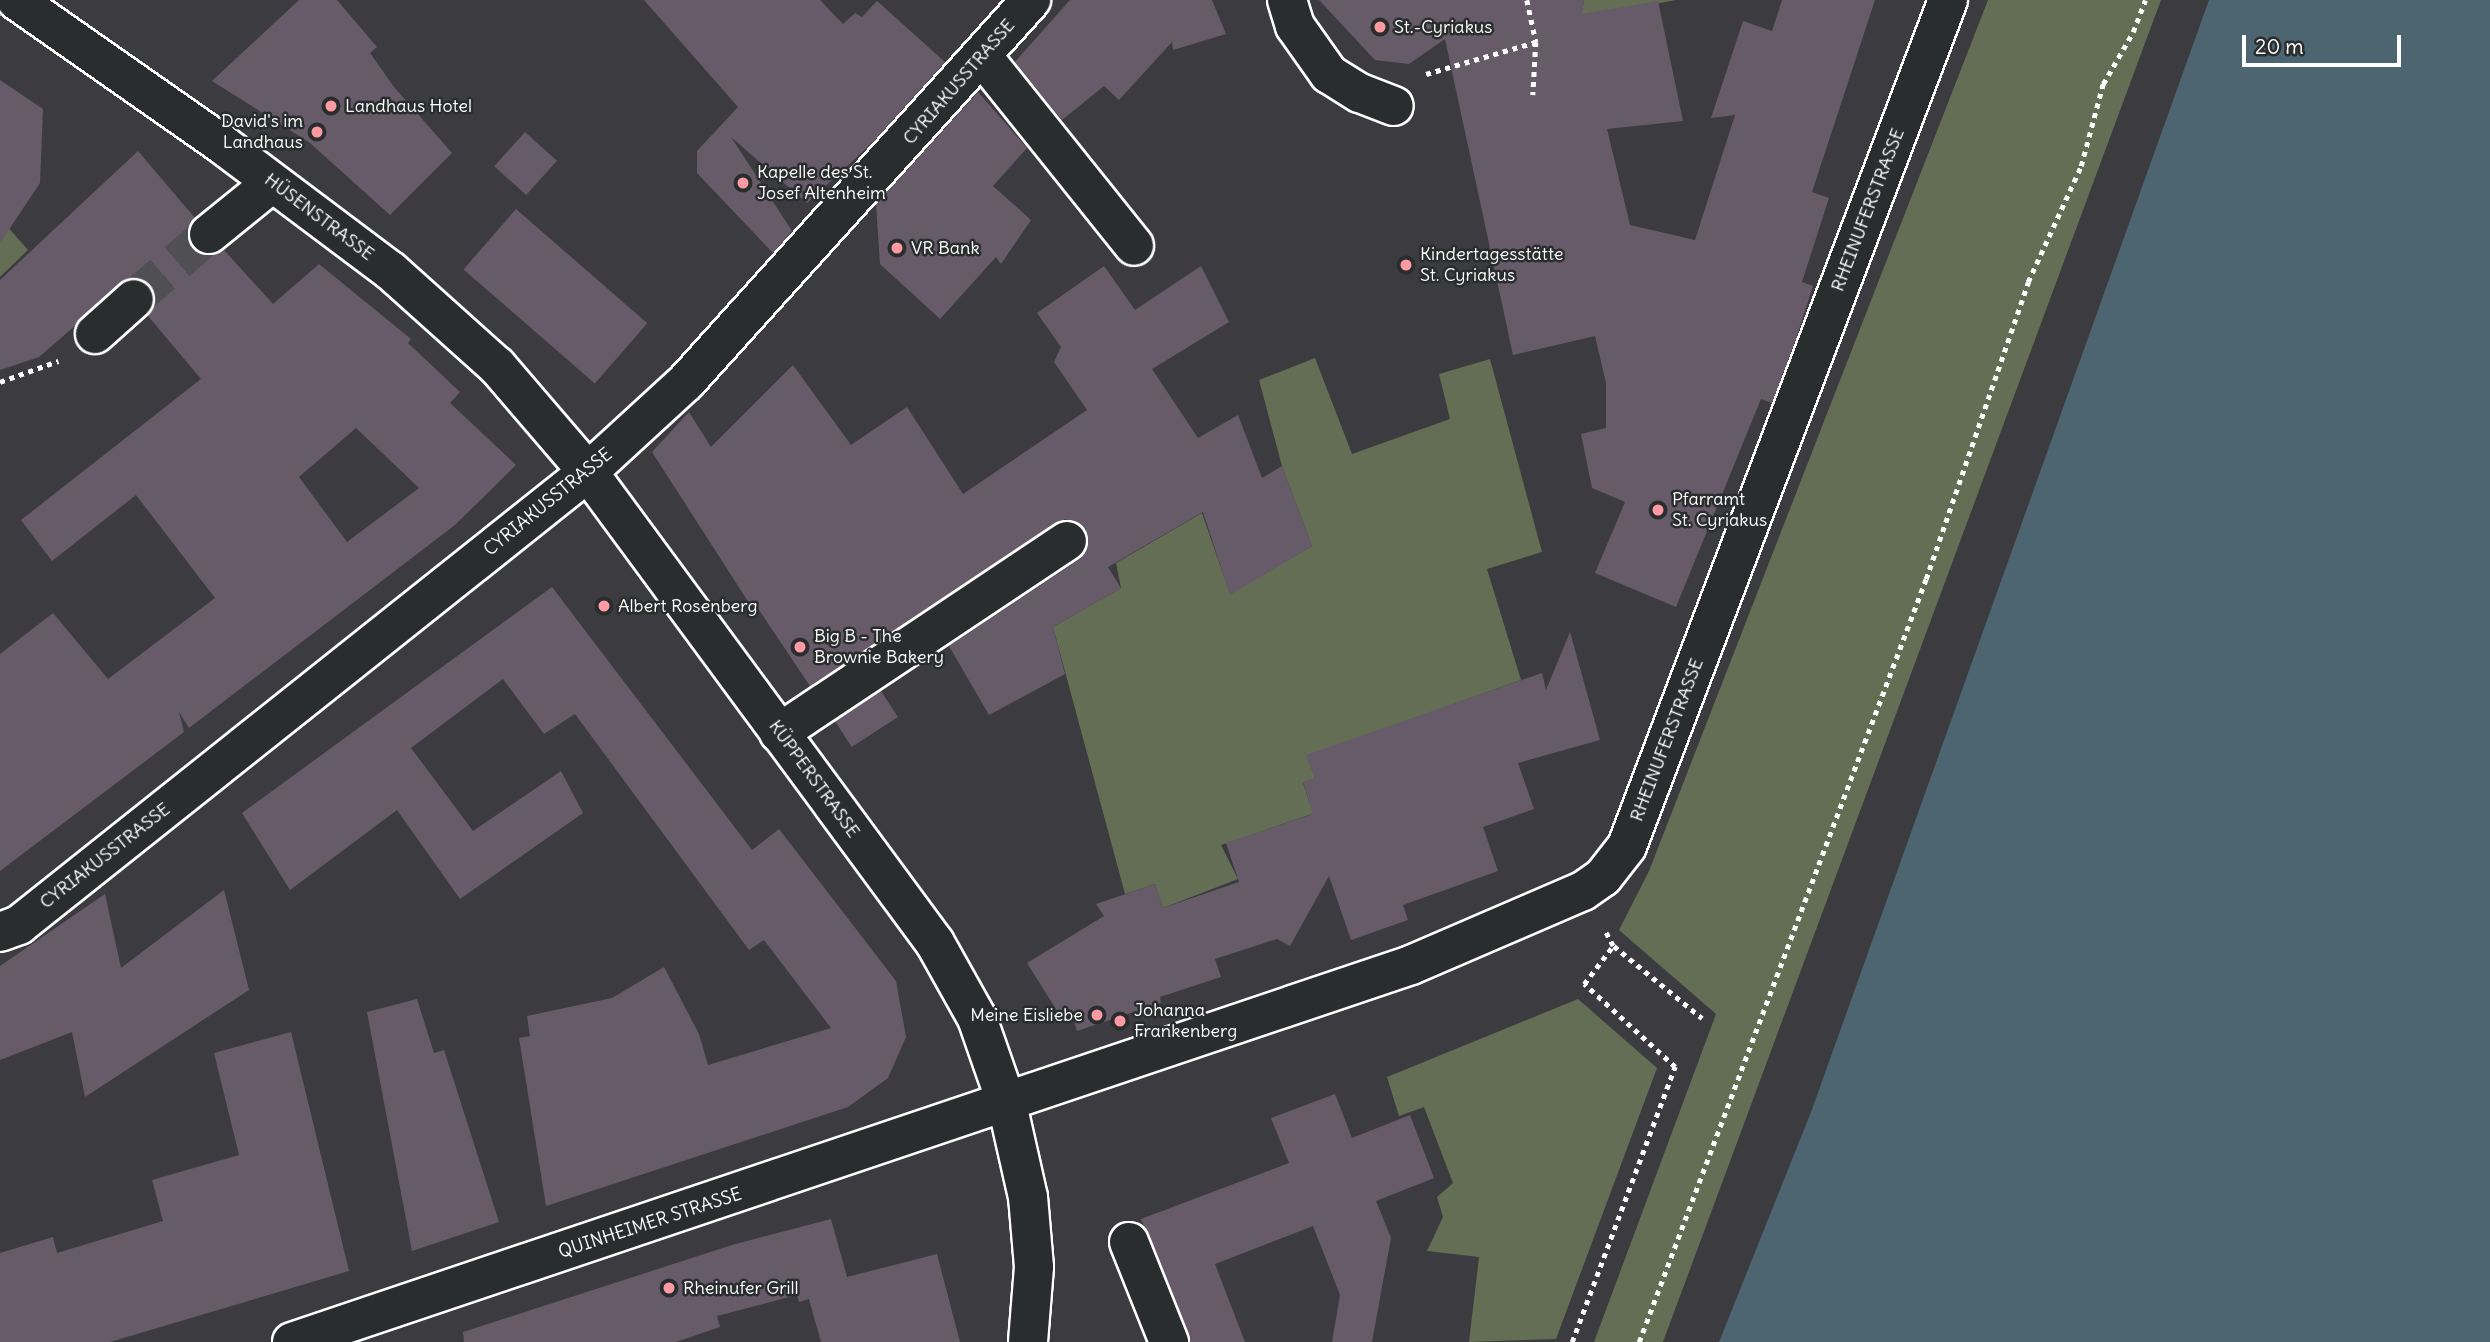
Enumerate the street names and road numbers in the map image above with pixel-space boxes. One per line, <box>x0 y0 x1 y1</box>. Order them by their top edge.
street label: CYRIAKUSSTRASSE <box>899 15 1019 149</box>
street label: RHEINUFERSTRASSE <box>1827 125 1909 295</box>
street label: HÜSENSTRASSE <box>260 169 378 265</box>
street label: CYRIAKUSSTRASSE <box>479 444 617 560</box>
street label: RHEINUFERSTRASSE <box>1626 655 1708 825</box>
street label: KÜPPERSTRASSE <box>764 716 864 842</box>
street label: CYRIAKUSSTRASSE <box>36 799 174 913</box>
street label: QUINHEIMER STRASSE <box>556 1183 744 1263</box>

